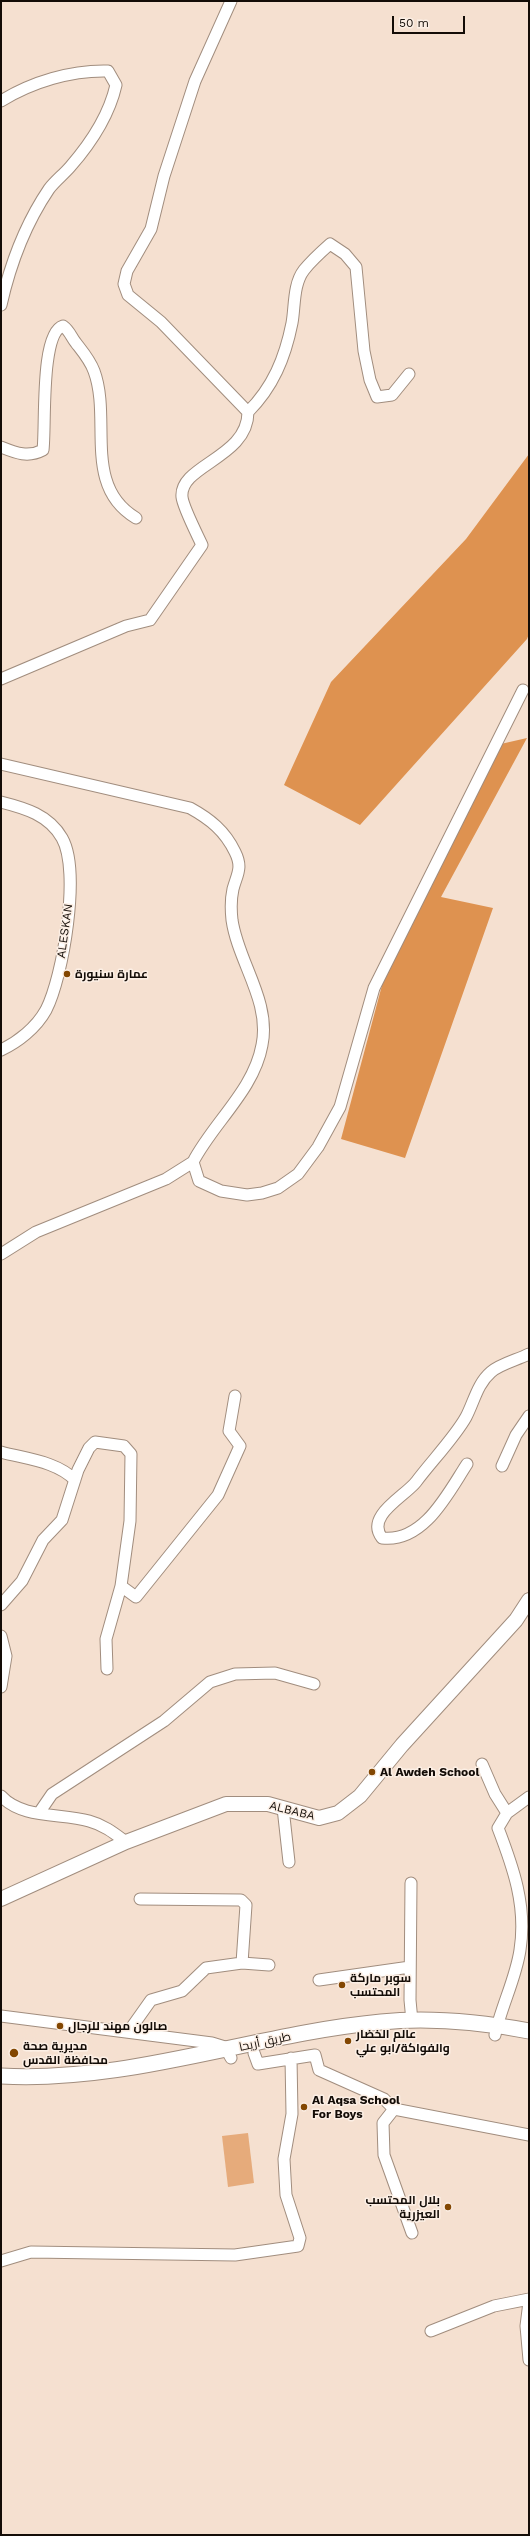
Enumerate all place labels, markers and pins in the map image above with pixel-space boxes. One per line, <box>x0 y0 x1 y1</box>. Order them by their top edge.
place label: عمارة سنيورة <box>75 967 148 981</box>
marker: عمارة سنيورة <box>62 969 72 979</box>
place label: Al Awdeh School <box>380 1765 479 1779</box>
marker: Al Awdeh School <box>367 1767 377 1777</box>
place label: سوبر ماركة المحتسب <box>350 1971 411 1999</box>
marker: سوبر ماركة المحتسب <box>337 1980 347 1990</box>
place label: صالون مهند للرجال <box>68 2019 167 2033</box>
marker: صالون مهند للرجال <box>55 2021 65 2031</box>
place label: عالم الخضار والفواكة/ابو علي <box>356 2027 450 2055</box>
marker: عالم الخضار والفواكة/ابو علي <box>343 2036 353 2046</box>
place label: مديرية صحة محافظة القدس <box>23 2039 108 2067</box>
marker: مديرية صحة محافظة القدس <box>8 2047 20 2059</box>
place label: Al Aqsa School For Boys <box>312 2093 400 2121</box>
marker: Al Aqsa School For Boys <box>299 2102 309 2112</box>
place label: بلال المحتسب العيزرية <box>365 2193 440 2221</box>
marker: بلال المحتسب العيزرية <box>443 2202 453 2212</box>

